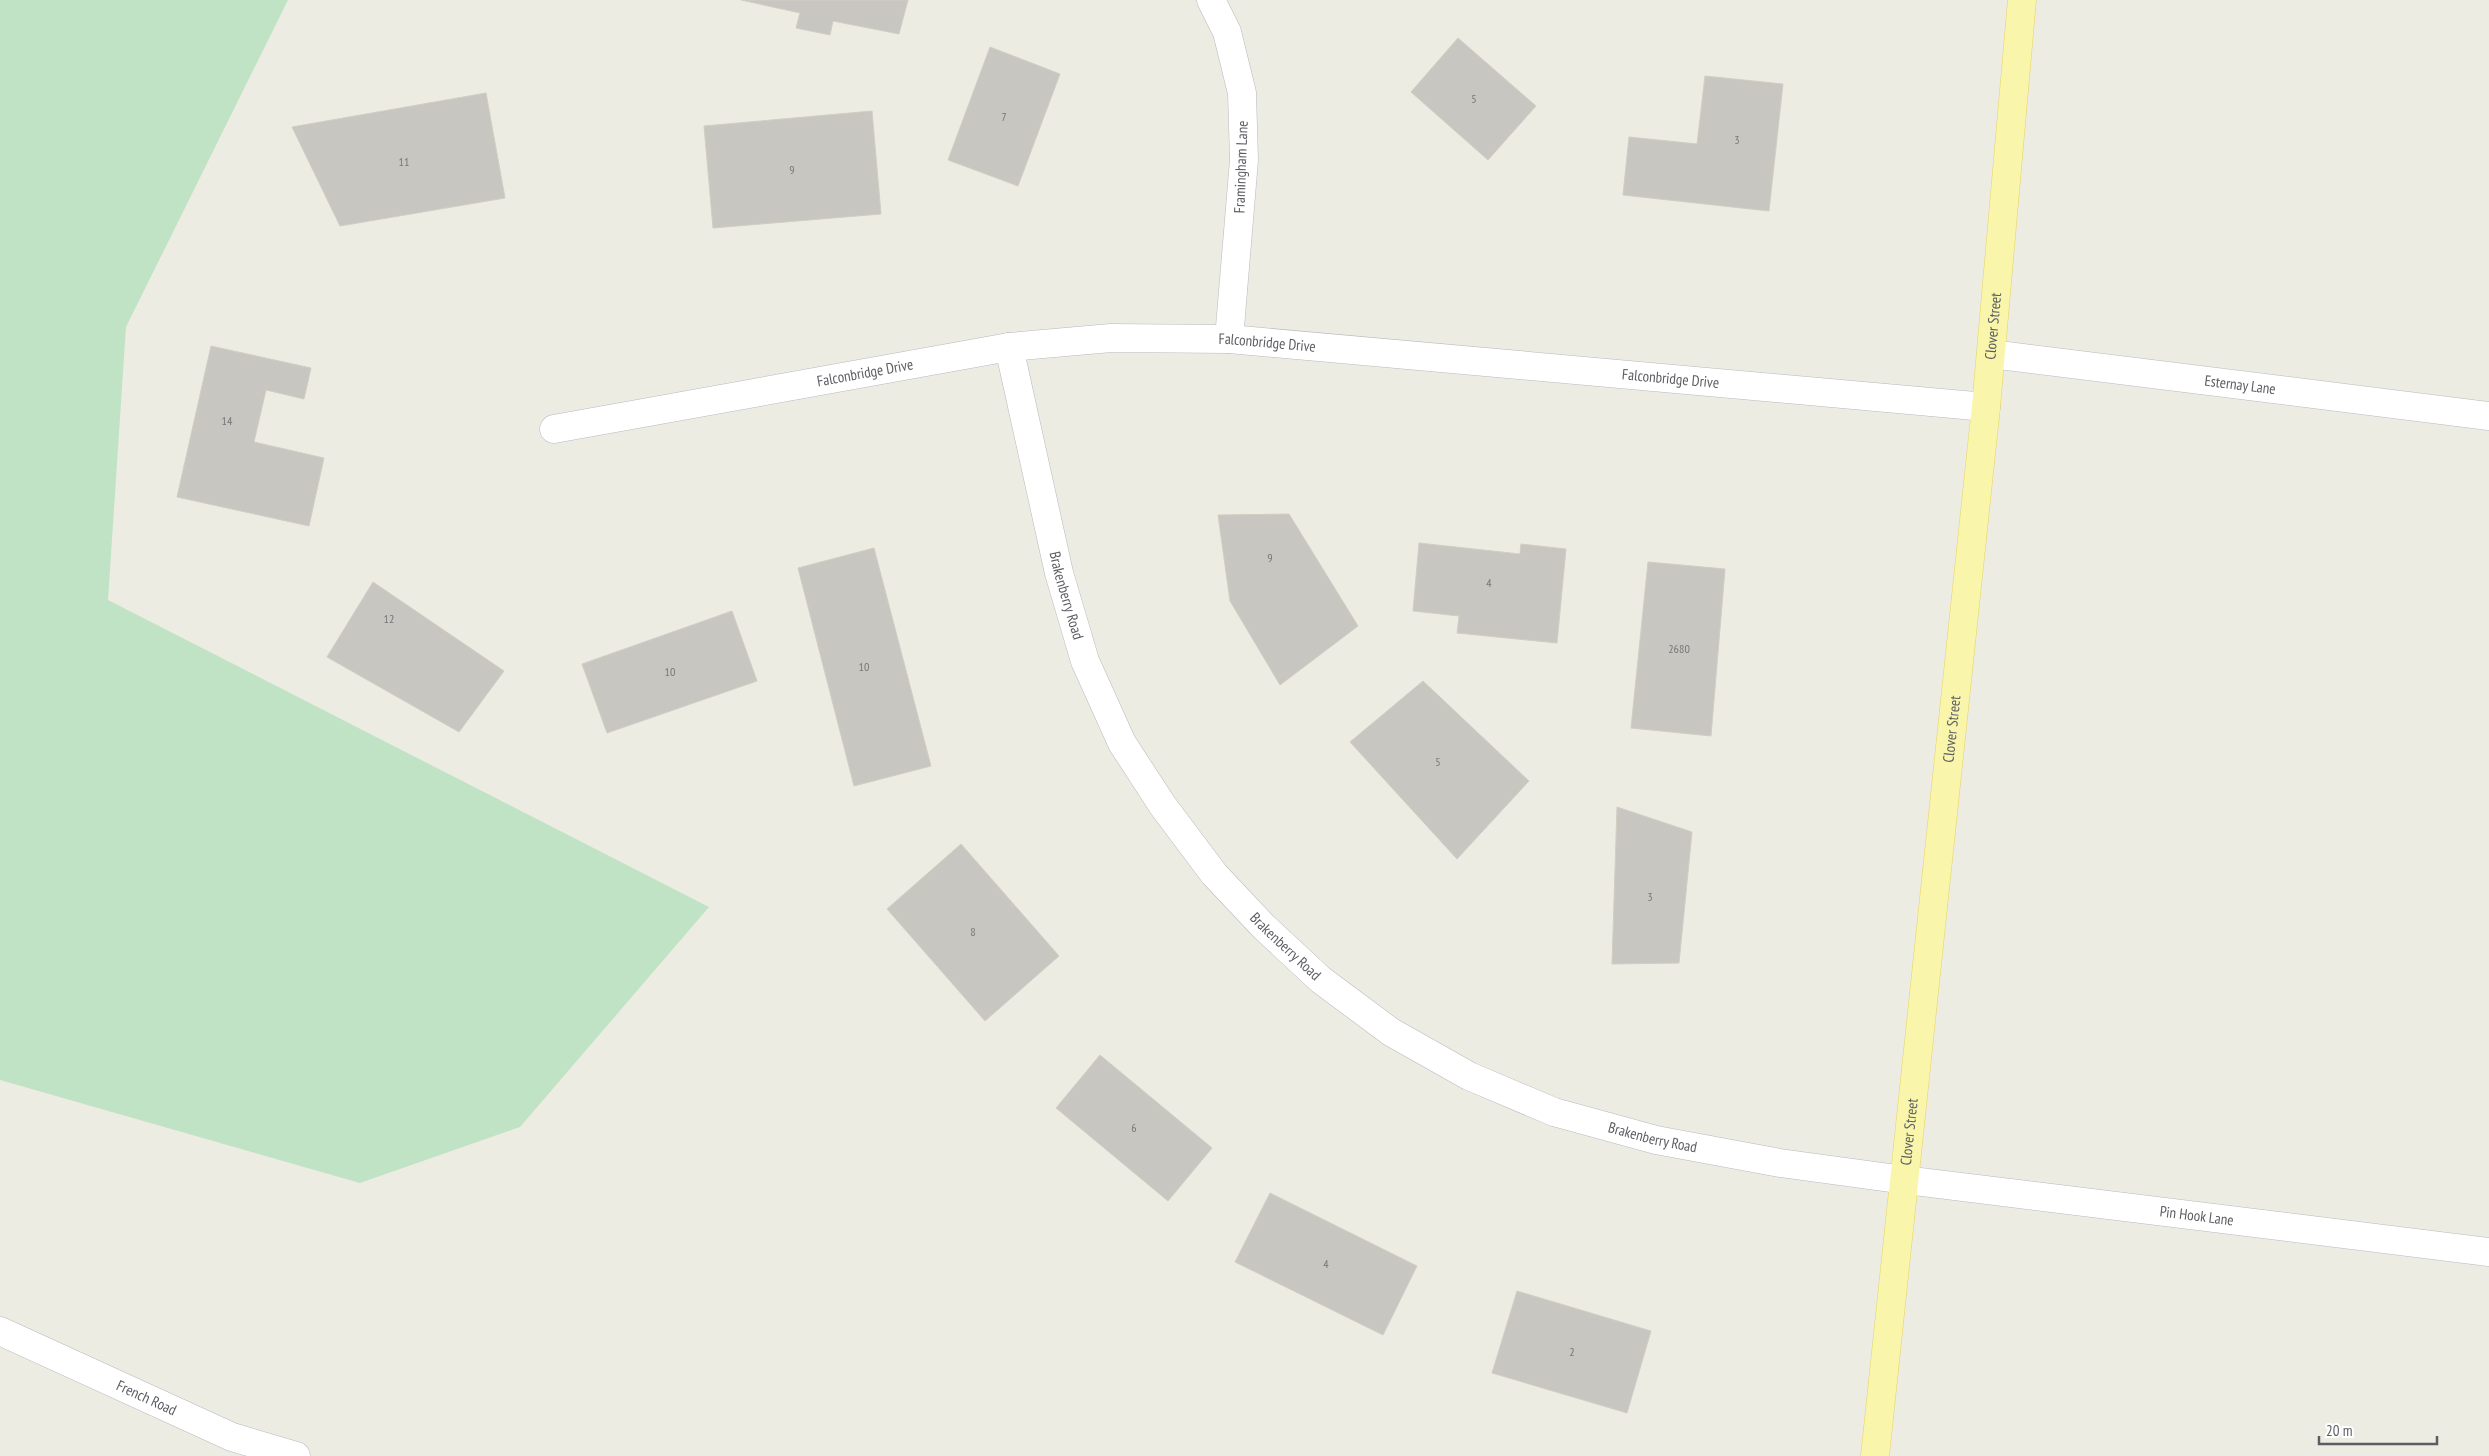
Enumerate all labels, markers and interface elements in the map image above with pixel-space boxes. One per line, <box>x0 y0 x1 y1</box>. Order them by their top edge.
house number: 5 <box>1471 91 1477 106</box>
house number: 7 <box>1001 109 1007 124</box>
street label: Framingham Lane <box>1229 120 1252 214</box>
house number: 3 <box>1734 132 1740 147</box>
house number: 11 <box>399 154 409 169</box>
house number: 9 <box>789 162 795 177</box>
street label: Clover Street <box>1980 292 2005 360</box>
street label: Falconbridge Drive <box>1218 329 1317 356</box>
street label: Falconbridge Drive <box>815 354 915 390</box>
street label: Falconbridge Drive <box>1621 364 1720 392</box>
street label: Esternay Lane <box>2203 371 2277 398</box>
house number: 14 <box>222 413 233 428</box>
street label: Brakenberry Road <box>1046 550 1088 642</box>
house number: 9 <box>1267 550 1273 565</box>
house number: 4 <box>1486 575 1492 590</box>
house number: 12 <box>384 611 394 626</box>
house number: 2680 <box>1668 641 1690 656</box>
house number: 10 <box>859 659 869 674</box>
house number: 10 <box>665 664 675 679</box>
street label: Clover Street <box>1938 695 1964 763</box>
house number: 5 <box>1435 754 1441 769</box>
house number: 3 <box>1647 889 1653 904</box>
street label: Brakenberry Road <box>1246 908 1325 984</box>
house number: 8 <box>970 924 976 939</box>
street label: Clover Street <box>1896 1097 1922 1166</box>
street label: Brakenberry Road <box>1606 1117 1699 1156</box>
house number: 6 <box>1131 1120 1137 1135</box>
street label: Pin Hook Lane <box>2159 1201 2235 1229</box>
house number: 4 <box>1323 1256 1329 1271</box>
house number: 2 <box>1569 1344 1575 1359</box>
street label: French Road <box>114 1376 180 1419</box>
scale bar <box>2319 1414 2436 1446</box>
text: 20 m <box>2326 1421 2352 1440</box>

